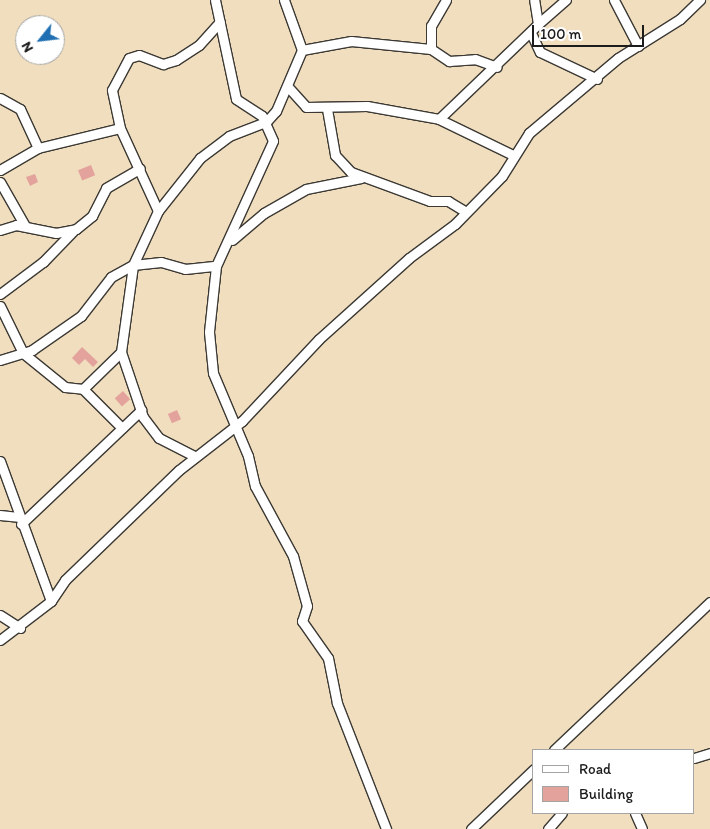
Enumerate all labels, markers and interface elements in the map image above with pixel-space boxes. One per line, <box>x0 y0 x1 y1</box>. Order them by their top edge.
north arrow <box>15 15 65 65</box>
scale bar <box>535 15 648 47</box>
text: 100 m <box>540 25 581 43</box>
text: N <box>18 39 37 55</box>
legend <box>532 749 695 814</box>
text: Road <box>579 760 611 778</box>
text: Building <box>579 785 633 803</box>

